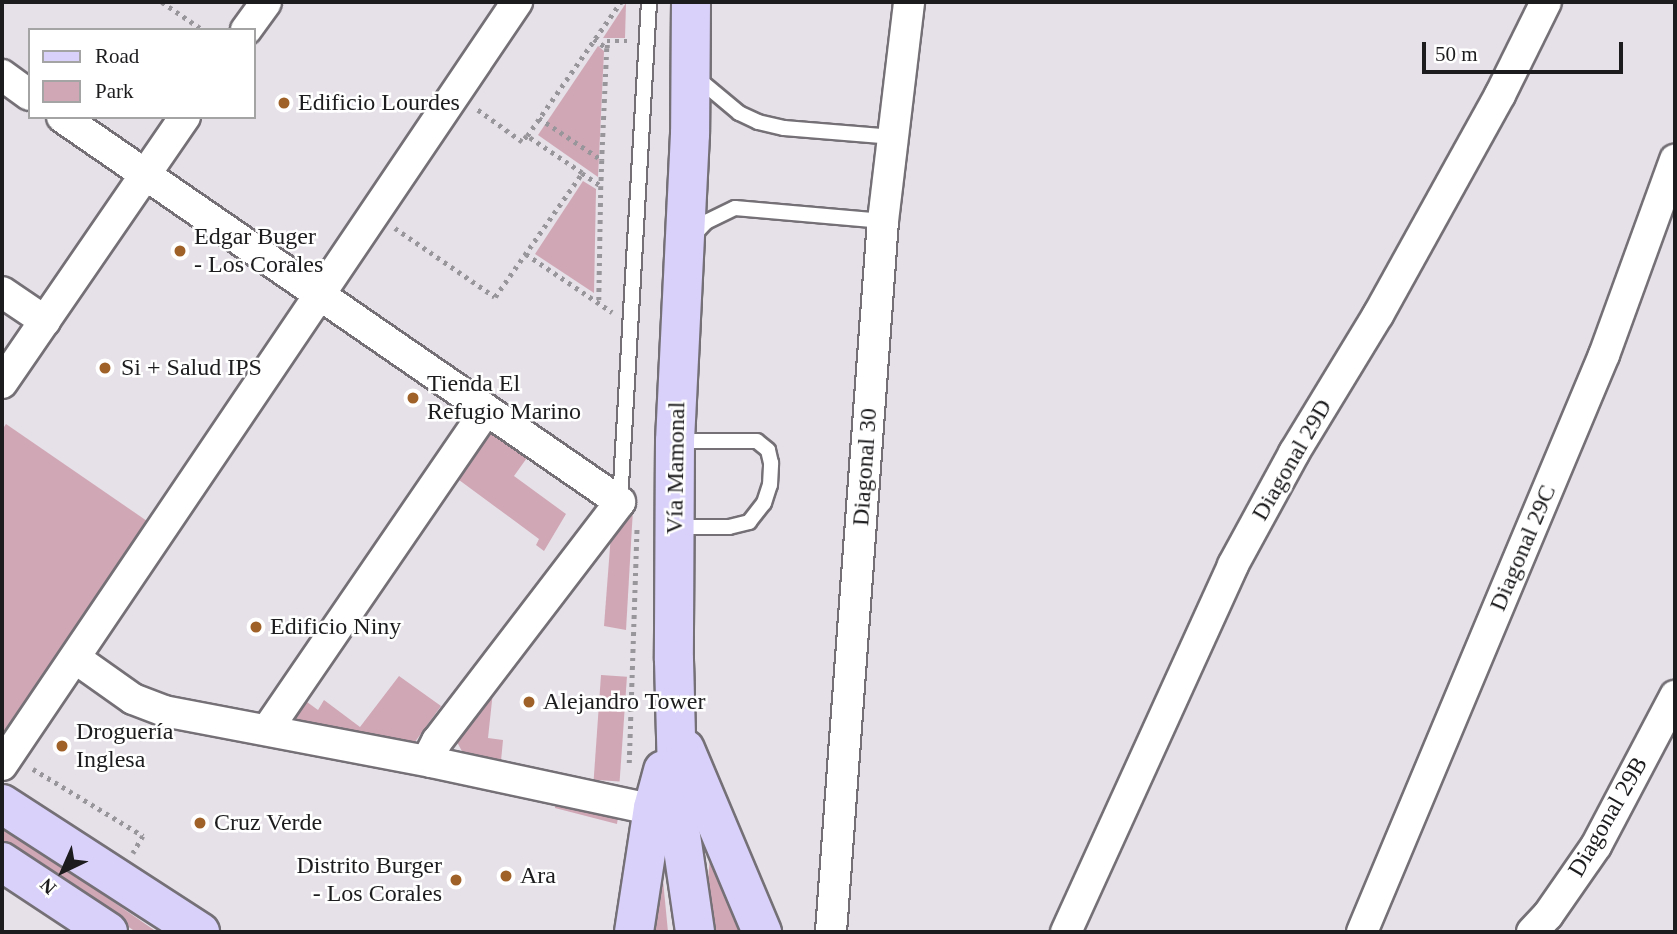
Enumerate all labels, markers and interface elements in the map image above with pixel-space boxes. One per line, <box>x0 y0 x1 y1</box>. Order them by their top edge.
legend <box>28 28 256 119</box>
scale bar <box>1425 28 1626 72</box>
text: 50 m <box>1435 42 1478 66</box>
text: Road <box>95 44 139 68</box>
text: Park <box>95 79 134 103</box>
place label: Edificio Lourdes <box>298 89 460 117</box>
marker: Edificio Lourdes <box>276 95 292 111</box>
place label: Edgar Buger - Los Corales <box>194 223 323 279</box>
marker: Edgar Buger - Los Corales <box>172 243 188 259</box>
place label: Si + Salud IPS <box>121 354 262 382</box>
marker: Si + Salud IPS <box>95 358 115 378</box>
place label: Tienda El Refugio Marino <box>427 370 581 426</box>
marker: Tienda El Refugio Marino <box>405 390 421 406</box>
street label: Diagonal 29D <box>1246 394 1338 526</box>
street label: Vía Mamonal <box>660 401 692 535</box>
street label: Diagonal 30 <box>847 407 883 527</box>
street label: Diagonal 29C <box>1484 481 1562 615</box>
place label: Edificio Niny <box>270 613 401 641</box>
marker: Edificio Niny <box>248 619 264 635</box>
place label: Alejandro Tower <box>543 688 706 716</box>
marker: Alejandro Tower <box>521 694 537 710</box>
place label: Droguería Inglesa <box>76 718 173 774</box>
marker: Droguería Inglesa <box>54 738 70 754</box>
street label: Diagonal 29B <box>1562 752 1654 882</box>
place label: Cruz Verde <box>214 809 323 837</box>
marker: Cruz Verde <box>192 815 208 831</box>
north arrow <box>28 836 98 906</box>
place label: Distrito Burger - Los Corales <box>296 852 442 908</box>
place label: Ara <box>520 862 556 890</box>
marker: Ara <box>498 868 514 884</box>
marker: Distrito Burger - Los Corales <box>448 872 464 888</box>
text: N <box>36 874 60 899</box>

